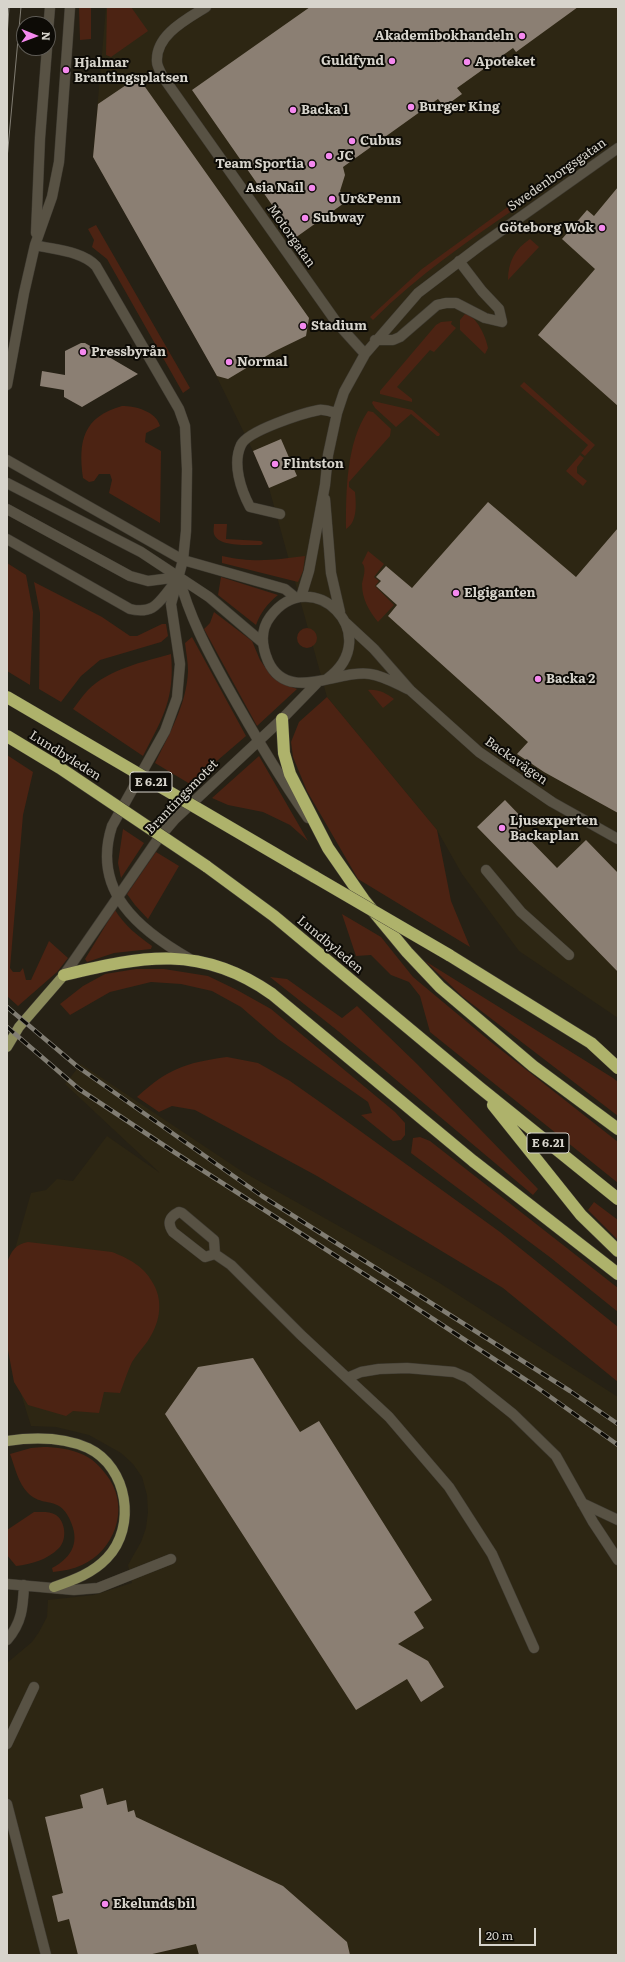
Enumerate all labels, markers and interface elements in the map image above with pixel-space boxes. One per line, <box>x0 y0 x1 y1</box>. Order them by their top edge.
north arrow <box>16 16 56 56</box>
place label: Akademibokhandeln <box>375 28 514 44</box>
text: N <box>39 31 55 41</box>
marker: Akademibokhandeln <box>517 31 527 41</box>
place label: Guldfynd <box>321 53 384 69</box>
place label: Apoteket <box>475 54 535 70</box>
place label: Hjalmar Brantingsplatsen <box>74 55 188 86</box>
marker: Guldfynd <box>387 56 397 66</box>
marker: Apoteket <box>462 57 472 67</box>
marker: Hjalmar Brantingsplatsen <box>61 65 71 75</box>
place label: Burger King <box>419 99 500 115</box>
place label: Backa 1 <box>301 102 349 118</box>
marker: Burger King <box>406 102 416 112</box>
marker: Backa 1 <box>288 105 298 115</box>
place label: Cubus <box>360 133 401 149</box>
street label: Swedenborgsgatan <box>505 135 609 215</box>
marker: Cubus <box>347 136 357 146</box>
place label: JC <box>337 148 354 164</box>
marker: JC <box>324 151 334 161</box>
place label: Team Sportia <box>215 156 304 172</box>
marker: Team Sportia <box>307 159 317 169</box>
place label: Asia Nail <box>245 180 304 196</box>
marker: Asia Nail <box>307 183 317 193</box>
place label: Ur&Penn <box>340 191 401 207</box>
marker: Ur&Penn <box>327 194 337 204</box>
street label: Motorgatan <box>264 201 318 271</box>
place label: Subway <box>313 210 364 226</box>
marker: Subway <box>300 213 310 223</box>
place label: Göteborg Wok <box>499 220 594 236</box>
marker: Göteborg Wok <box>597 223 607 233</box>
place label: Stadium <box>311 318 367 334</box>
marker: Stadium <box>298 321 308 331</box>
place label: Pressbyrån <box>91 344 166 360</box>
marker: Pressbyrån <box>78 347 88 357</box>
place label: Normal <box>237 354 288 370</box>
marker: Normal <box>224 357 234 367</box>
place label: Flintston <box>283 456 344 472</box>
marker: Flintston <box>270 459 280 469</box>
place label: Elgiganten <box>464 585 536 601</box>
marker: Elgiganten <box>451 588 461 598</box>
place label: Backa 2 <box>546 671 595 687</box>
marker: Backa 2 <box>533 674 543 684</box>
street label: Lundbyleden <box>26 728 104 784</box>
street label: Backavägen <box>482 734 550 788</box>
street label: Brantingsmotet <box>142 756 222 838</box>
road number: E 6.21 <box>130 772 172 792</box>
place label: Ljusexperten Backaplan <box>510 813 598 844</box>
marker: Ljusexperten Backaplan <box>497 823 507 833</box>
street label: Lundbyleden <box>294 913 366 977</box>
road number: E 6.21 <box>527 1133 569 1153</box>
place label: Ekelunds bil <box>113 1896 195 1912</box>
marker: Ekelunds bil <box>100 1899 110 1909</box>
scale bar <box>481 1920 538 1946</box>
text: 20 m <box>486 1926 513 1944</box>

